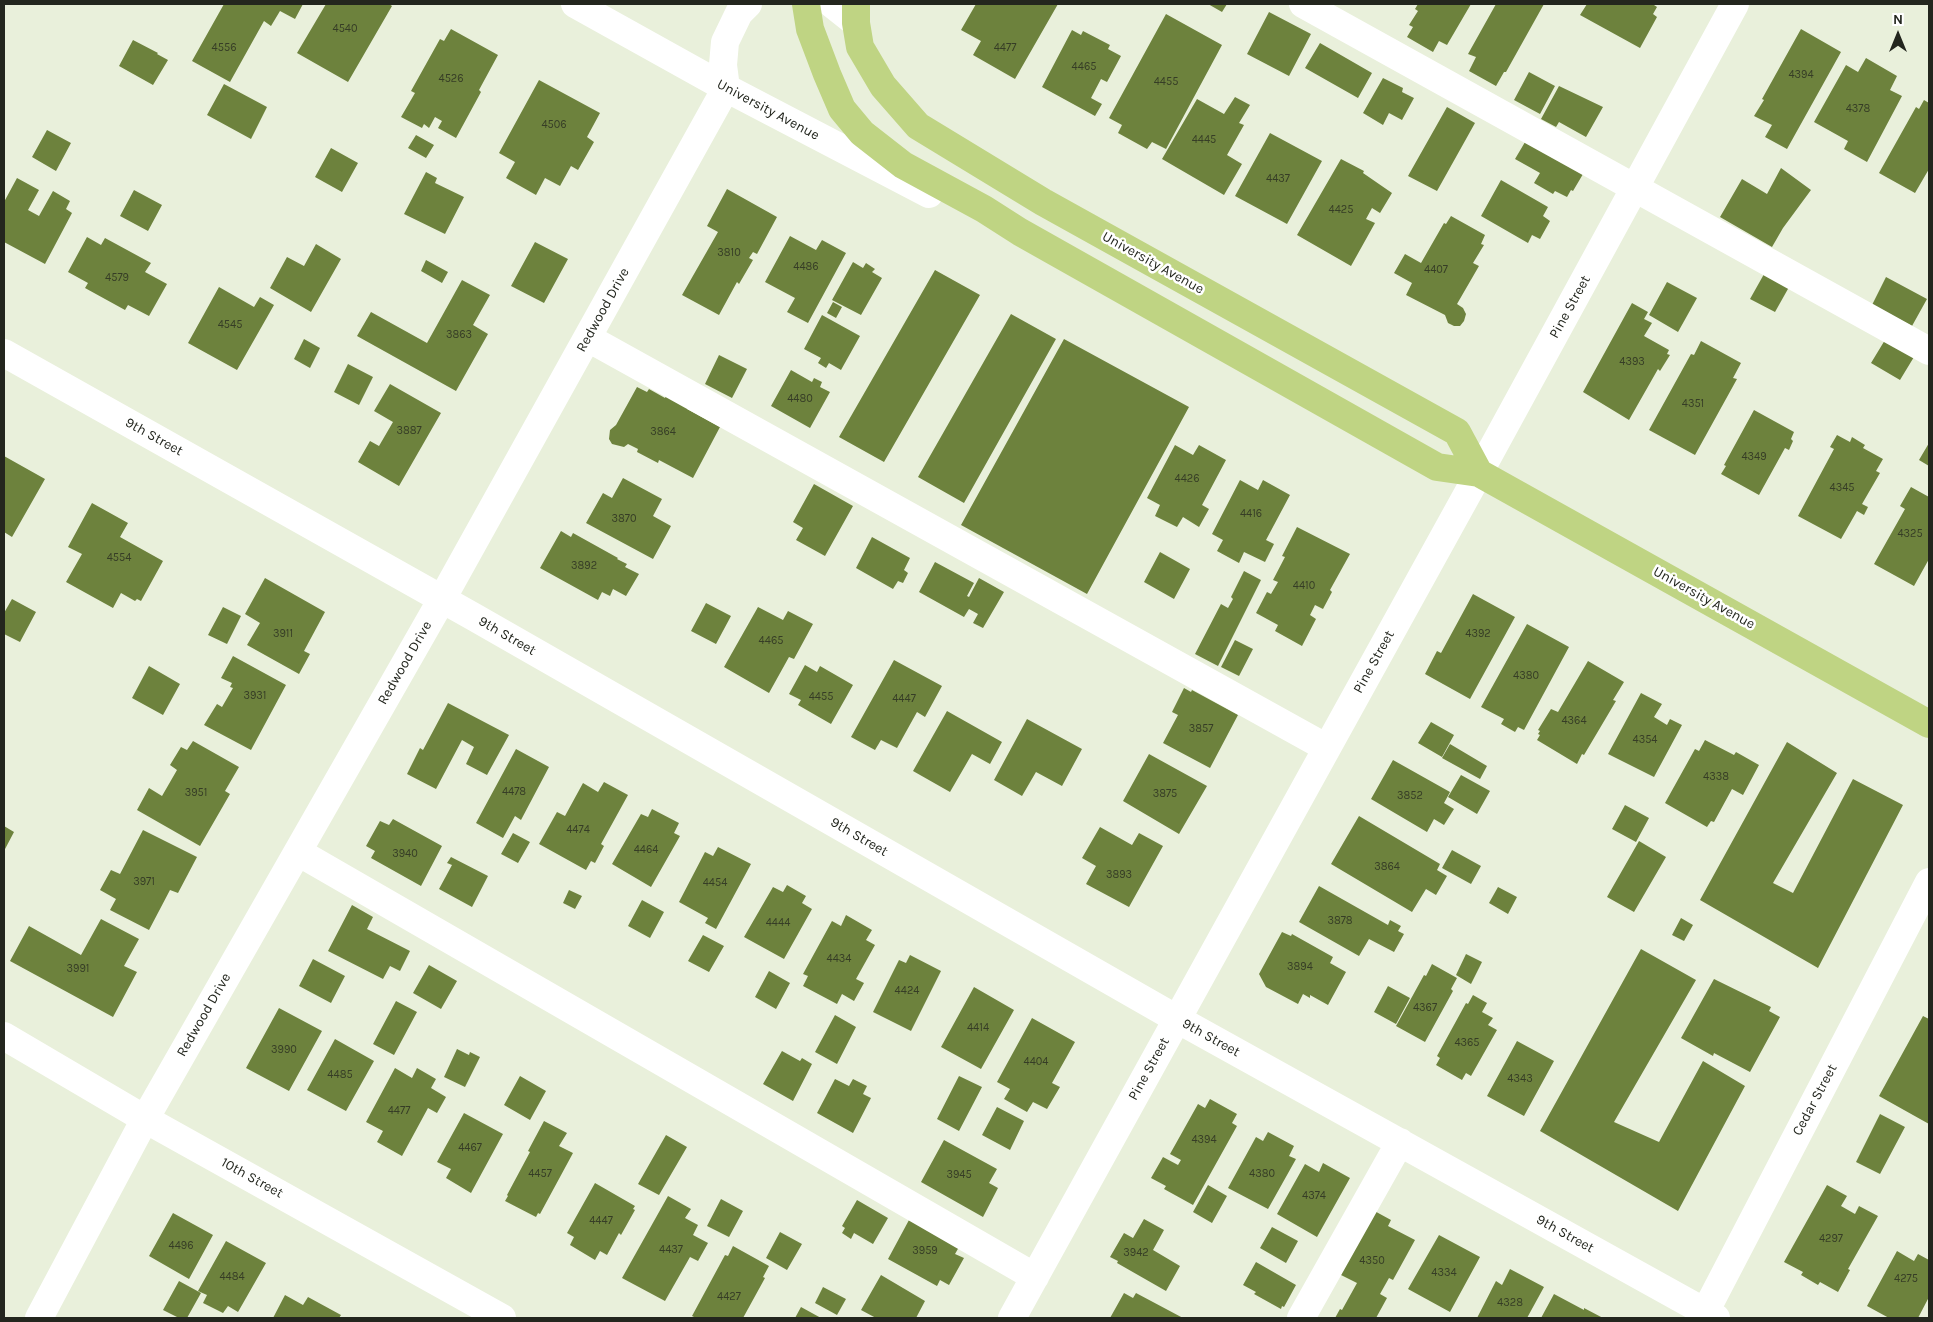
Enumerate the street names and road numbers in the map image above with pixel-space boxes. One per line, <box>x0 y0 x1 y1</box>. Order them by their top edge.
street label: University Avenue <box>714 76 822 144</box>
street label: University Avenue <box>1099 228 1207 298</box>
street label: Redwood Drive <box>573 265 633 355</box>
street label: Pine Street <box>1546 273 1594 341</box>
street label: 9th Street <box>122 414 186 460</box>
street label: University Avenue <box>1650 563 1758 633</box>
street label: 9th Street <box>475 613 539 659</box>
street label: Redwood Drive <box>374 618 436 708</box>
street label: Pine Street <box>1350 628 1398 696</box>
street label: 9th Street <box>827 814 891 860</box>
street label: Redwood Drive <box>173 970 235 1060</box>
street label: 9th Street <box>1179 1015 1243 1061</box>
street label: Pine Street <box>1125 1035 1173 1103</box>
street label: Cedar Street <box>1789 1061 1841 1139</box>
street label: 10th Street <box>218 1154 286 1202</box>
street label: 9th Street <box>1533 1211 1597 1257</box>

